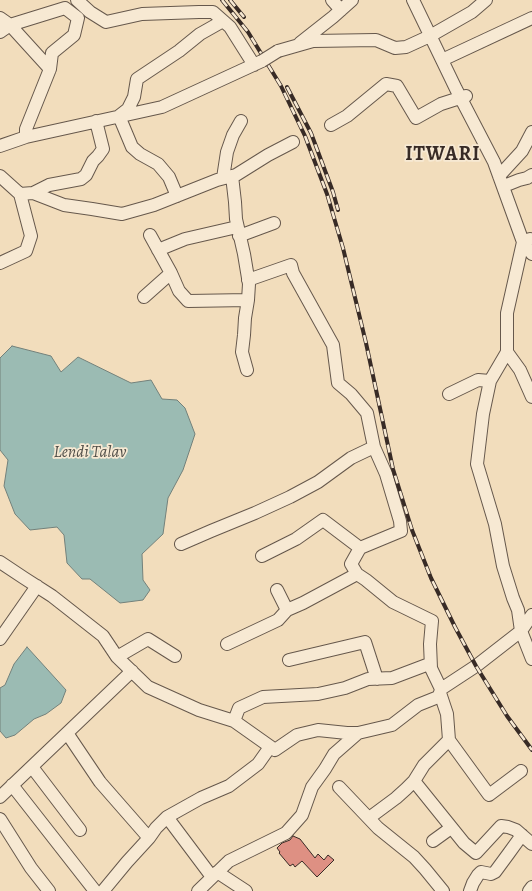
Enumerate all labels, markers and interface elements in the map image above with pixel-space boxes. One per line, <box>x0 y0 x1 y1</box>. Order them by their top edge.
district label: ITWARI <box>405 143 481 167</box>
water label: Lendi Talav <box>54 443 126 463</box>

